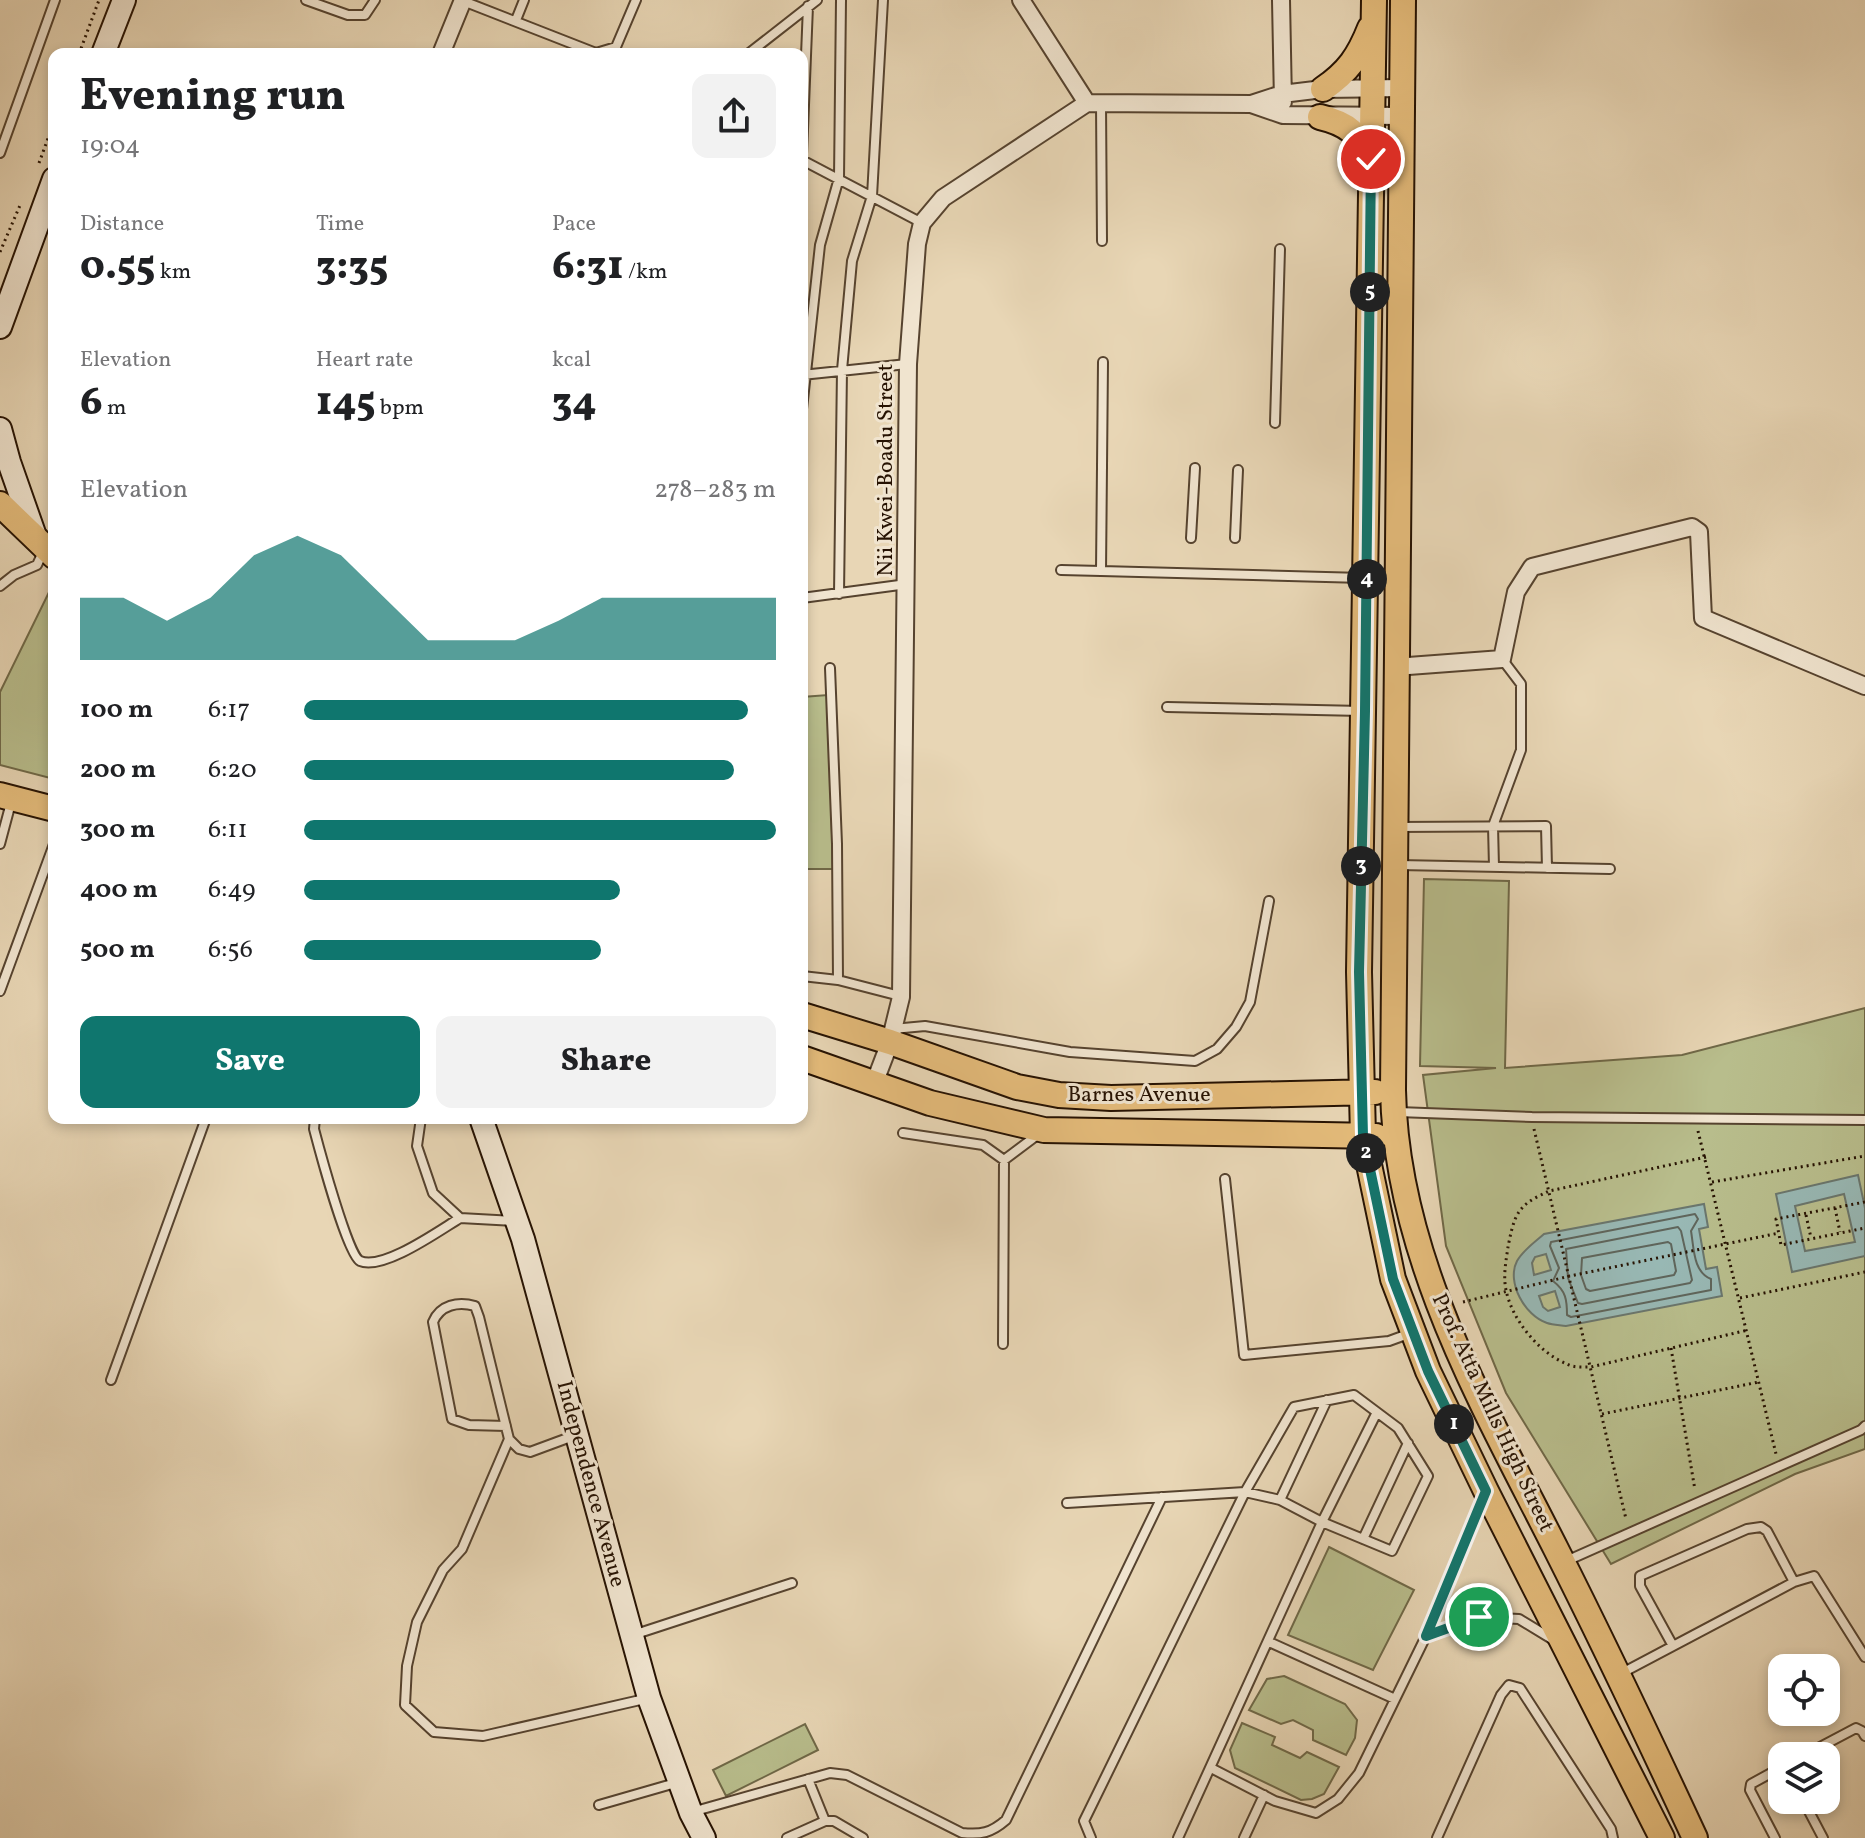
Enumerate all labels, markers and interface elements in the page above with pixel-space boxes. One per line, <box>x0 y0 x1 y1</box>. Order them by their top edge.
text: Evening run <box>80 67 346 128</box>
button: share <box>692 74 776 158</box>
pin <box>1337 125 1405 193</box>
text: 19:04 <box>80 128 140 164</box>
icon: check <box>1349 137 1393 181</box>
text: Distance <box>80 209 164 240</box>
text: Time <box>316 209 364 240</box>
text: Pace <box>552 209 596 240</box>
text: 0.55 <box>80 240 155 296</box>
text: 3:35 <box>316 240 388 296</box>
text: 6:31 <box>552 240 623 296</box>
text: km <box>155 257 191 288</box>
text: /km <box>623 257 667 288</box>
pin: 5 <box>1350 272 1390 312</box>
text: 5 <box>1365 276 1375 307</box>
text: Elevation <box>80 345 171 376</box>
text: Heart rate <box>316 345 413 376</box>
text: kcal <box>552 345 591 376</box>
street label: Nii Kwei-Boadu Street <box>871 363 902 577</box>
text: 6 <box>80 376 103 432</box>
text: 145 <box>316 376 375 432</box>
text: 34 <box>552 376 597 432</box>
text: m <box>103 393 127 424</box>
text: bpm <box>375 393 424 424</box>
text: Elevation <box>80 472 188 508</box>
text: 278–283 m <box>654 472 776 508</box>
pin: 4 <box>1347 559 1387 599</box>
text: 4 <box>1360 563 1374 594</box>
text: 100 m <box>80 692 153 728</box>
text: 6:17 <box>208 692 250 728</box>
text: 200 m <box>80 752 156 788</box>
text: 6:20 <box>208 752 257 788</box>
text: 300 m <box>80 812 156 848</box>
text: 6:11 <box>208 812 247 848</box>
pin: 3 <box>1341 846 1381 886</box>
text: 3 <box>1355 850 1367 881</box>
text: 400 m <box>80 872 158 908</box>
text: 6:49 <box>208 872 256 908</box>
text: 500 m <box>80 932 155 968</box>
text: 6:56 <box>208 932 253 968</box>
button: Save <box>80 1016 420 1108</box>
button: Share <box>436 1016 776 1108</box>
street label: Barnes Avenue <box>1067 1080 1211 1111</box>
pin: 2 <box>1346 1133 1386 1173</box>
text: 2 <box>1360 1137 1372 1168</box>
street label: Prof. Atta Mills High Street <box>1423 1289 1561 1538</box>
street label: Independence Avenue <box>548 1377 632 1591</box>
pin: 1 <box>1434 1404 1474 1444</box>
text: 1 <box>1450 1408 1458 1439</box>
pin <box>1445 1583 1513 1651</box>
icon: arrive <box>1457 1595 1501 1639</box>
map controls <box>1768 1654 1840 1814</box>
button: locate <box>1768 1654 1840 1726</box>
button: layers <box>1768 1742 1840 1814</box>

